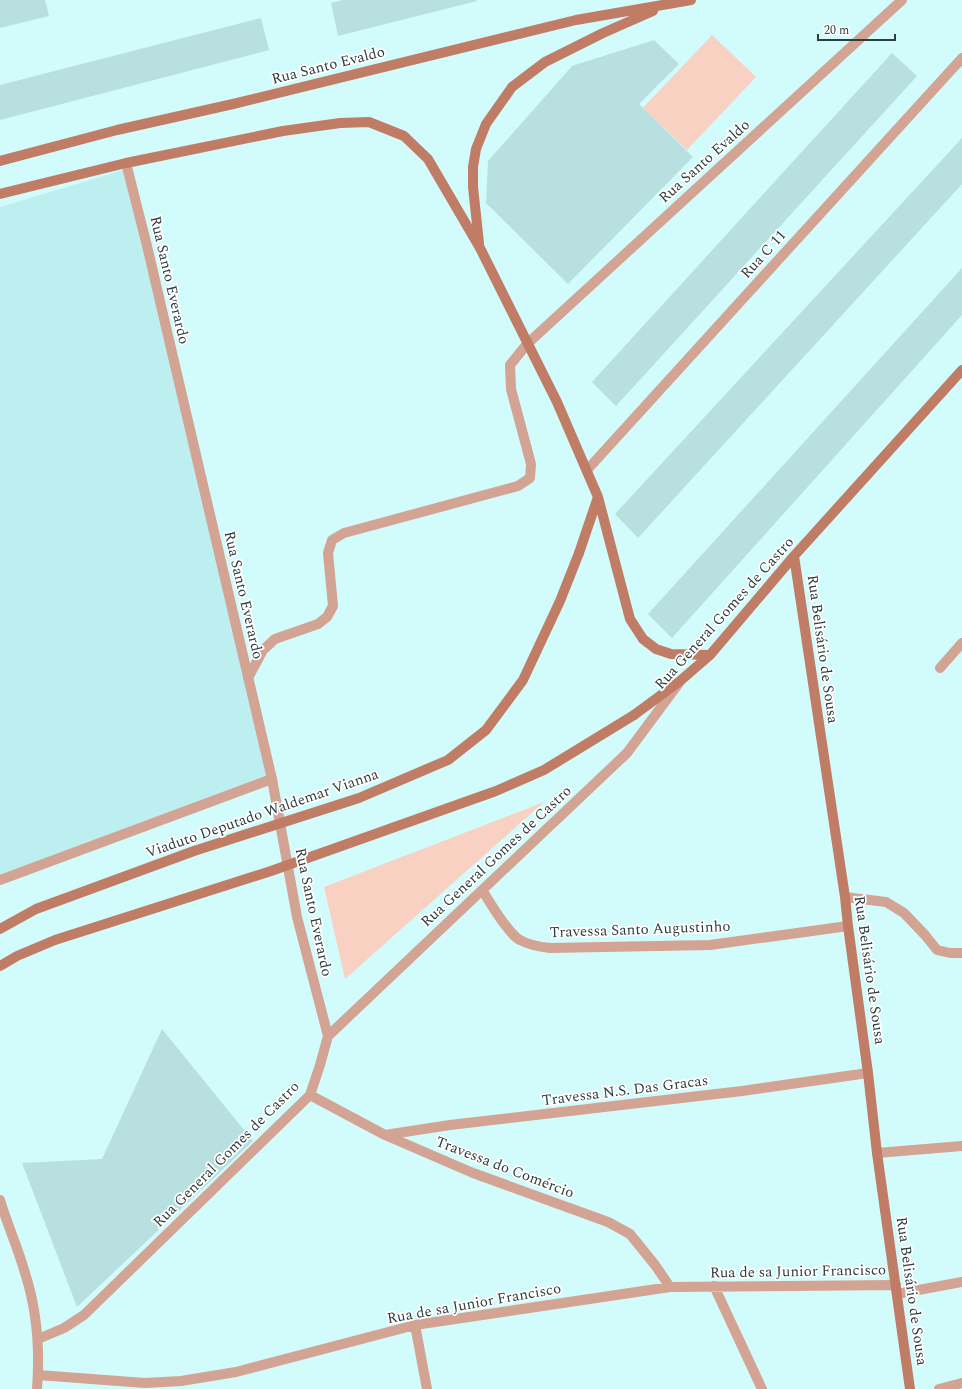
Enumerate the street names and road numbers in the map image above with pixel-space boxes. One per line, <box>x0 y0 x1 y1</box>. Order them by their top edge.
street label: Rua Santo Evaldo <box>269 40 387 91</box>
street label: Rua Santo Evaldo <box>654 114 755 209</box>
street label: Rua Santo Everardo <box>144 214 195 347</box>
street label: Rua C 11 <box>735 225 792 284</box>
street label: Rua Santo Everardo <box>218 529 269 662</box>
street label: Rua General Gomes de Castro <box>649 532 800 695</box>
street label: Rua Belisário de Sousa <box>801 573 844 726</box>
street label: Viaduto Deputado Waldemar Vianna <box>142 762 382 864</box>
street label: Rua General Gomes de Castro <box>416 780 577 933</box>
street label: Rua Santo Everardo <box>289 846 338 979</box>
street label: Rua Belisário de Sousa <box>848 894 891 1047</box>
street label: Travessa Santo Augustinho <box>549 915 731 944</box>
street label: Travessa N.S. Das Gracas <box>541 1069 709 1112</box>
street label: Rua General Gomes de Castro <box>148 1076 305 1233</box>
street label: Travessa do Comércio <box>432 1130 577 1205</box>
street label: Rua Belisário de Sousa <box>890 1215 933 1368</box>
street label: Rua de sa Junior Francisco <box>710 1258 886 1285</box>
street label: Rua de sa Junior Francisco <box>385 1277 563 1330</box>

